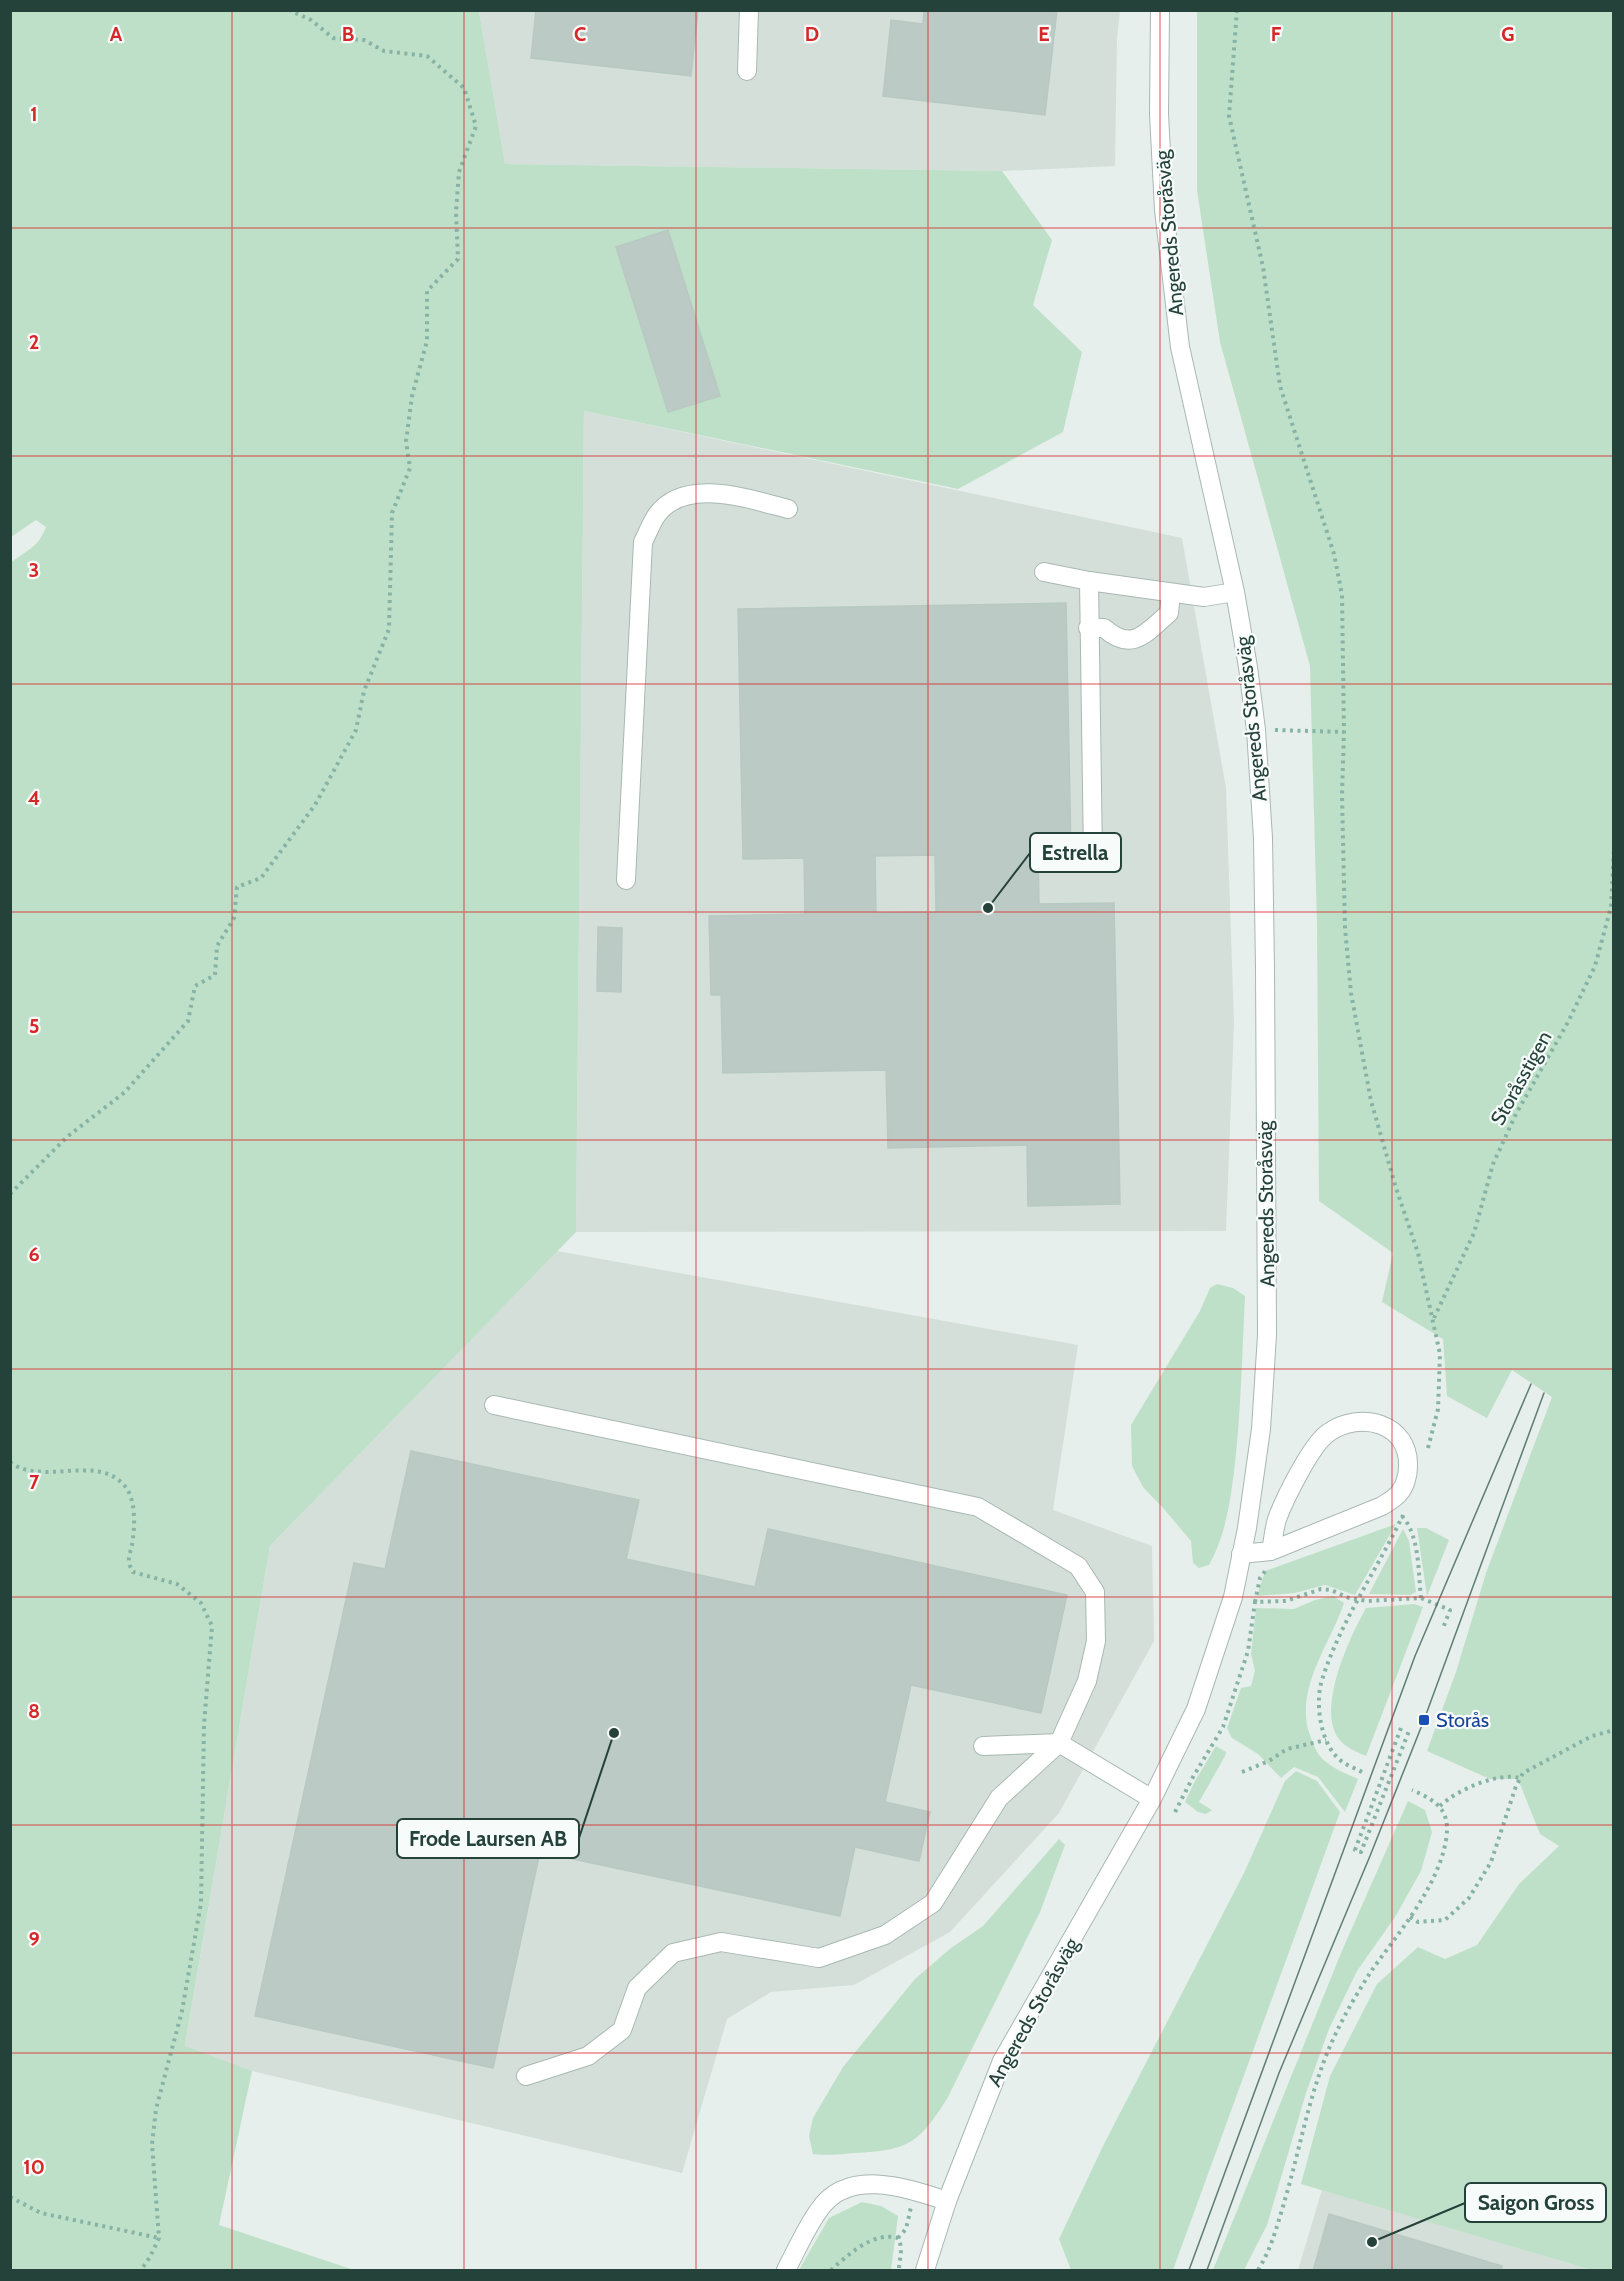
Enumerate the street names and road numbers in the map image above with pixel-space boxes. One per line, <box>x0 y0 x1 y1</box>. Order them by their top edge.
street label: Angereds Storåsväg <box>1150 148 1188 317</box>
street label: Angereds Storåsväg <box>1230 634 1272 803</box>
street label: Storåsstigen <box>1485 1027 1557 1129</box>
street label: Angereds Storåsväg <box>1253 1120 1279 1287</box>
street label: Angereds Storåsväg <box>982 1933 1084 2091</box>

